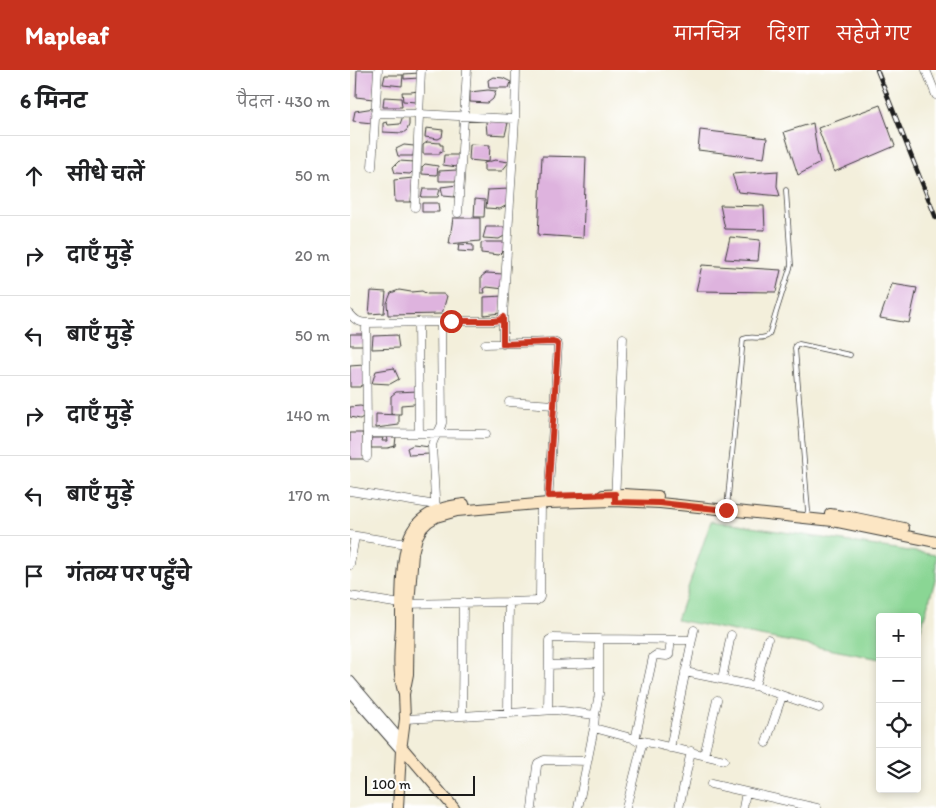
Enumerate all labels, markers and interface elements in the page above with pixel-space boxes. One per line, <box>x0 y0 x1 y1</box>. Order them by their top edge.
text: Mapleaf <box>25 21 109 50</box>
text: मानचित्र <box>674 23 740 45</box>
text: दिशा <box>768 23 809 45</box>
text: सहेजे गए <box>837 23 911 45</box>
text: 6 मिनट <box>20 88 87 113</box>
text: पैदल · 430 m <box>237 92 330 111</box>
icon: ahead <box>20 162 48 190</box>
text: सीधे चलें <box>67 163 144 186</box>
text: 50 m <box>295 166 330 185</box>
icon: right <box>20 242 48 270</box>
text: दाएँ मुड़ें <box>67 243 133 266</box>
text: 20 m <box>295 246 330 265</box>
route start <box>440 310 463 333</box>
icon: left <box>20 322 48 350</box>
text: बाएँ मुड़ें <box>67 323 133 346</box>
text: 50 m <box>295 326 330 345</box>
icon: right <box>20 402 48 430</box>
text: दाएँ मुड़ें <box>67 403 133 426</box>
text: 140 m <box>286 406 330 425</box>
icon: left <box>20 482 48 510</box>
text: बाएँ मुड़ें <box>67 483 133 506</box>
text: 170 m <box>288 486 330 505</box>
route end <box>715 499 738 522</box>
icon: arrive <box>20 562 48 590</box>
text: गंतव्य पर पहुँचे <box>67 563 191 586</box>
map controls <box>876 613 921 793</box>
button: + <box>876 613 921 658</box>
button: − <box>876 658 921 703</box>
button: locate <box>876 703 921 748</box>
button: layers <box>876 748 921 793</box>
scale bar <box>365 773 475 796</box>
text: 100 m <box>372 776 411 793</box>

